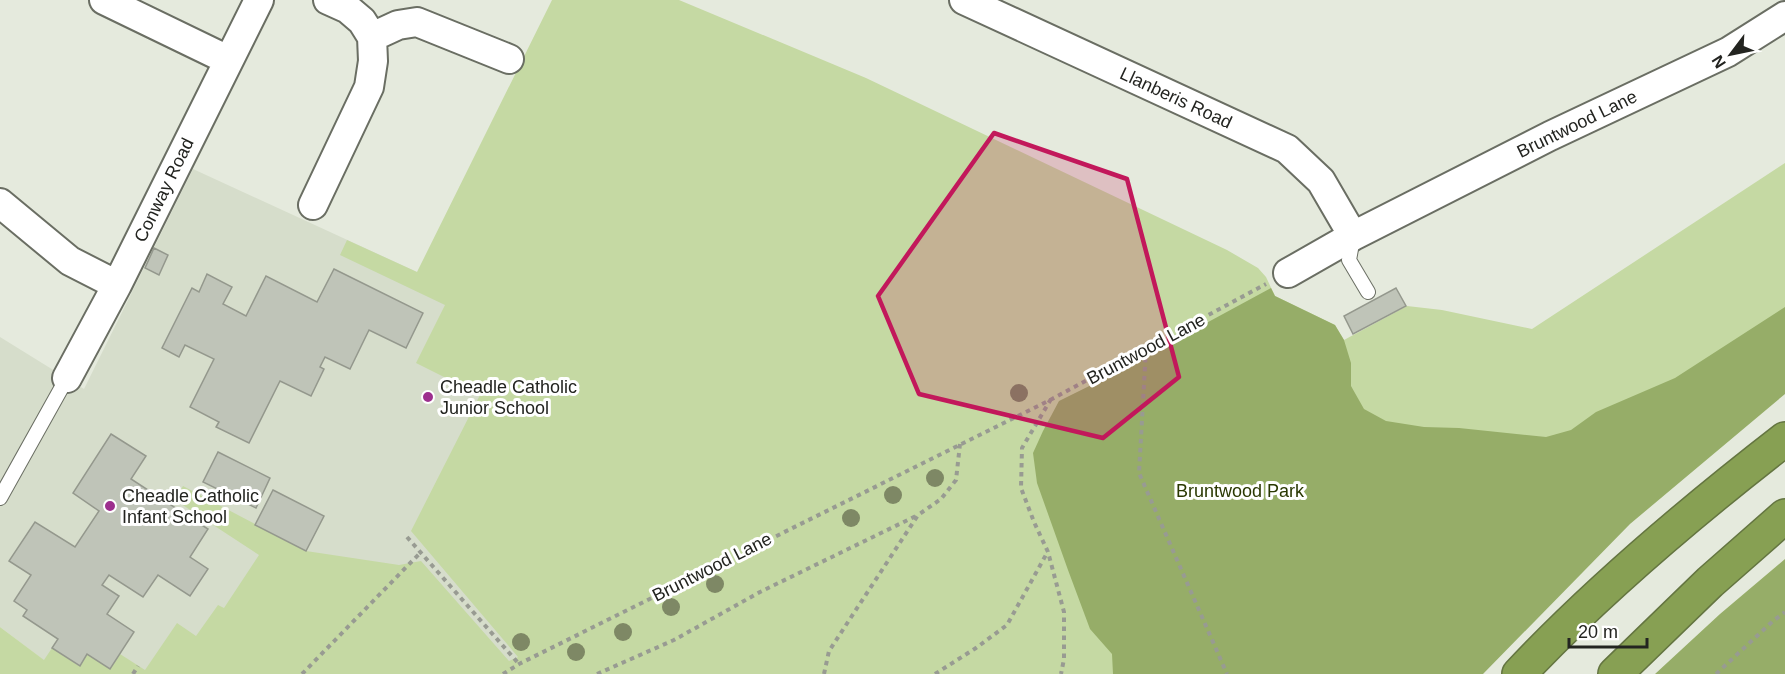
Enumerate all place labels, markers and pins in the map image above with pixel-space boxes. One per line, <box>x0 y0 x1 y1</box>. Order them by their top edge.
place label: Cheadle Catholic Junior School <box>440 377 577 418</box>
marker: Cheadle Catholic Junior School <box>421 390 435 404</box>
place label: Cheadle Catholic Infant School <box>122 486 259 527</box>
marker: Cheadle Catholic Infant School <box>103 499 117 513</box>

